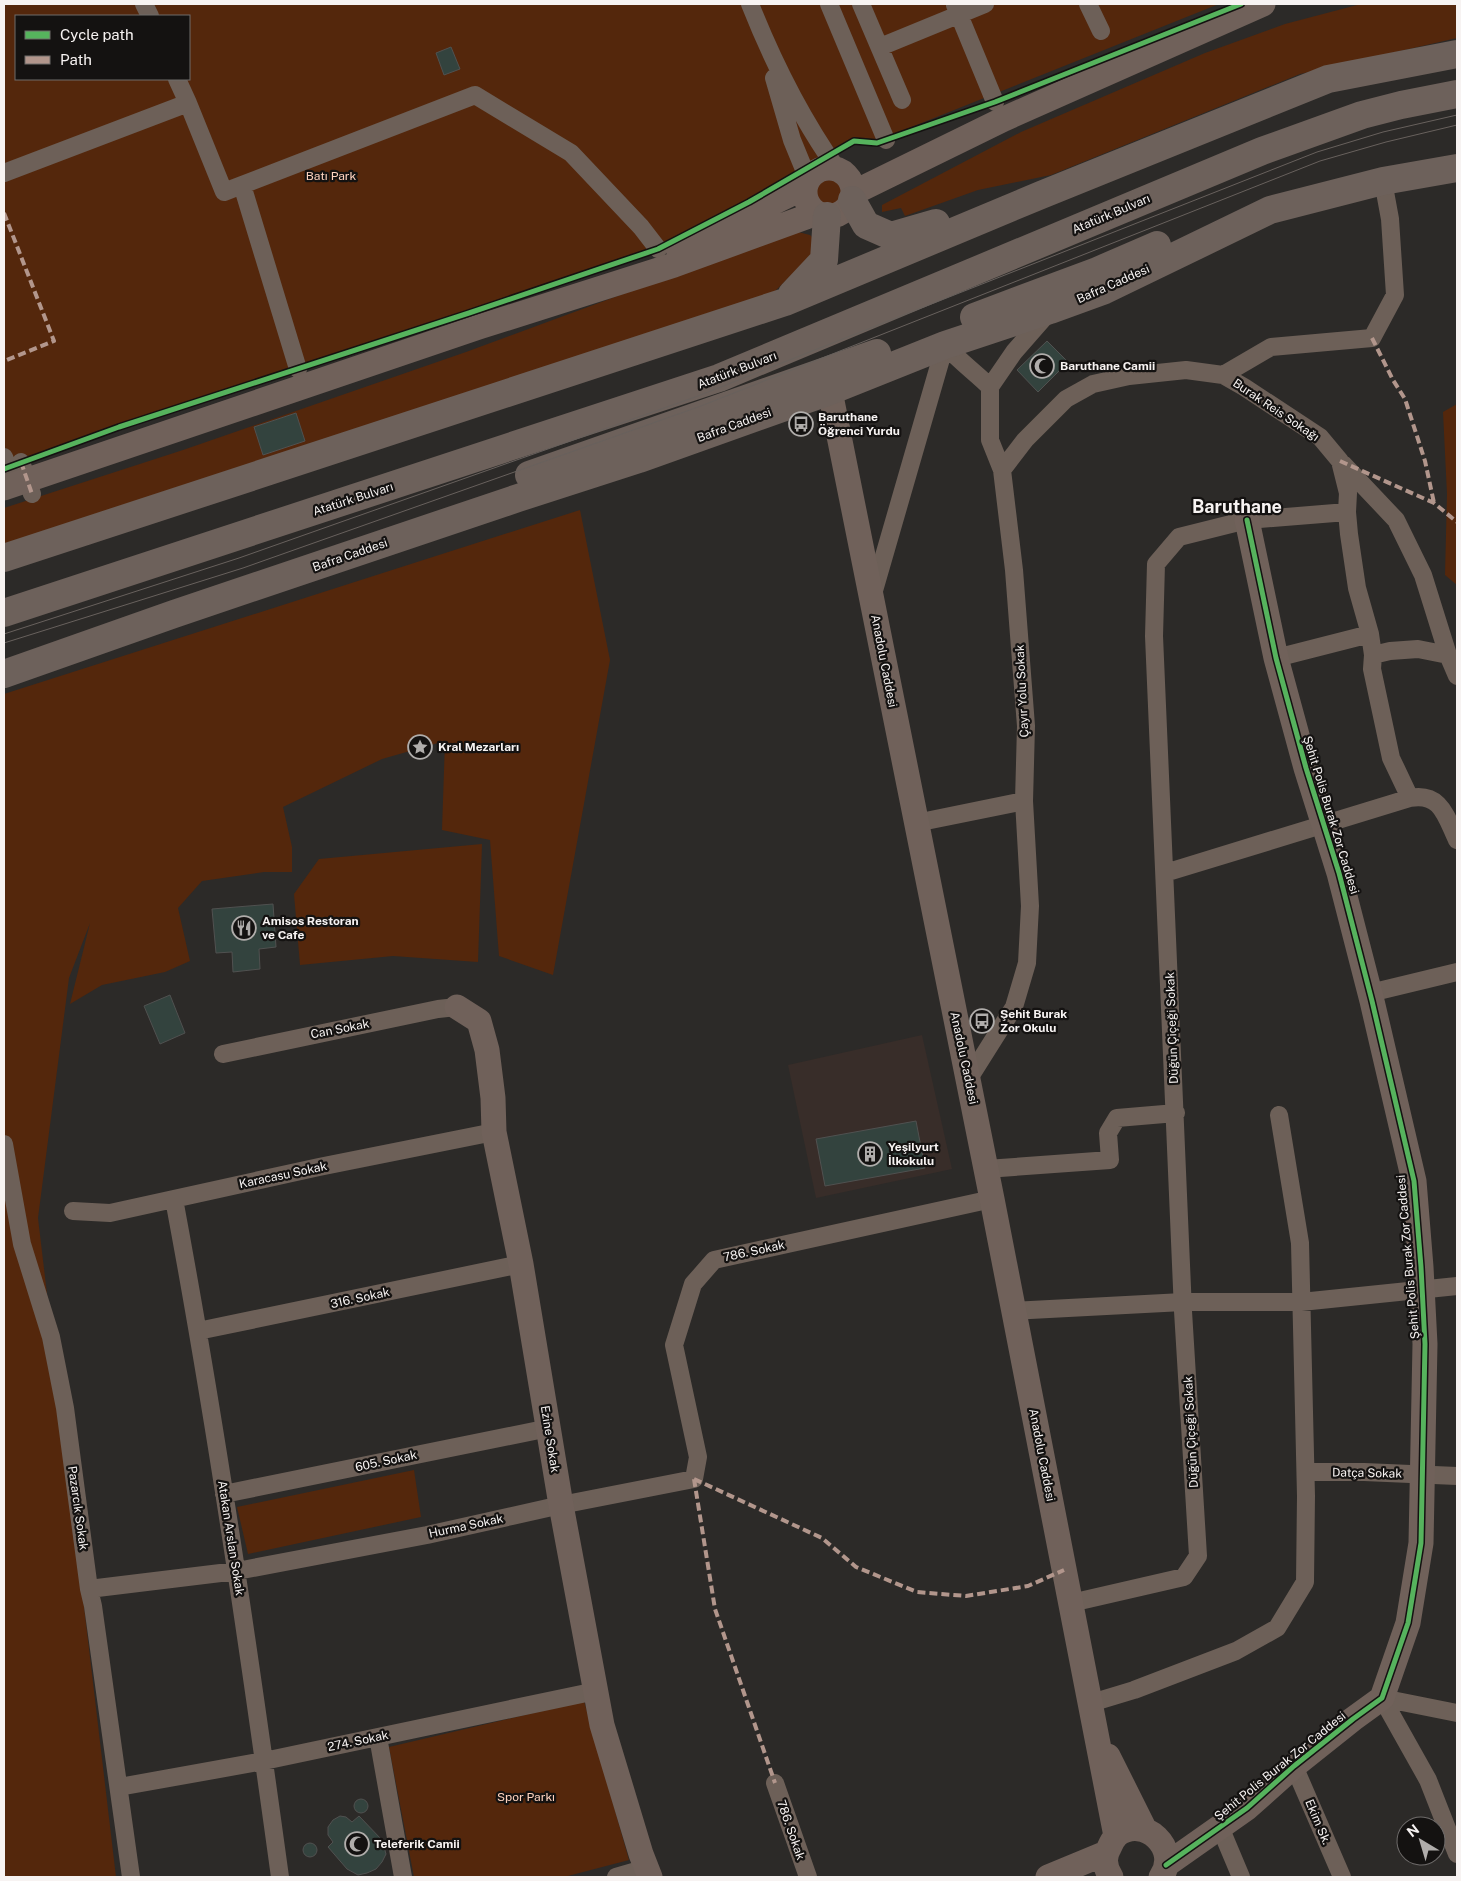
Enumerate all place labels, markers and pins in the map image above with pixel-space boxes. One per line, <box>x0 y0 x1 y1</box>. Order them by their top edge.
mosque icon: Baruthane Camii <box>1029 353 1055 379</box>
place label: Baruthane Camii <box>1060 359 1155 373</box>
place label: Baruthane Öğrenci Yurdu <box>818 410 900 438</box>
bus stop icon: Baruthane Öğrenci Yurdu <box>788 411 814 437</box>
place icon: Kral Mezarları <box>407 734 433 760</box>
place label: Kral Mezarları <box>438 740 519 754</box>
place label: Amisos Restoran ve Cafe <box>262 914 359 942</box>
restaurant icon: Amisos Restoran ve Cafe <box>231 915 257 941</box>
place label: Şehit Burak Zor Okulu <box>1000 1007 1067 1035</box>
bus stop icon: Şehit Burak Zor Okulu <box>969 1008 995 1034</box>
place label: Yeşilyurt İlkokulu <box>888 1140 939 1168</box>
building icon: Yeşilyurt İlkokulu <box>857 1141 883 1167</box>
mosque icon: Teleferik Camii <box>344 1831 370 1857</box>
place label: Teleferik Camii <box>374 1837 460 1851</box>

